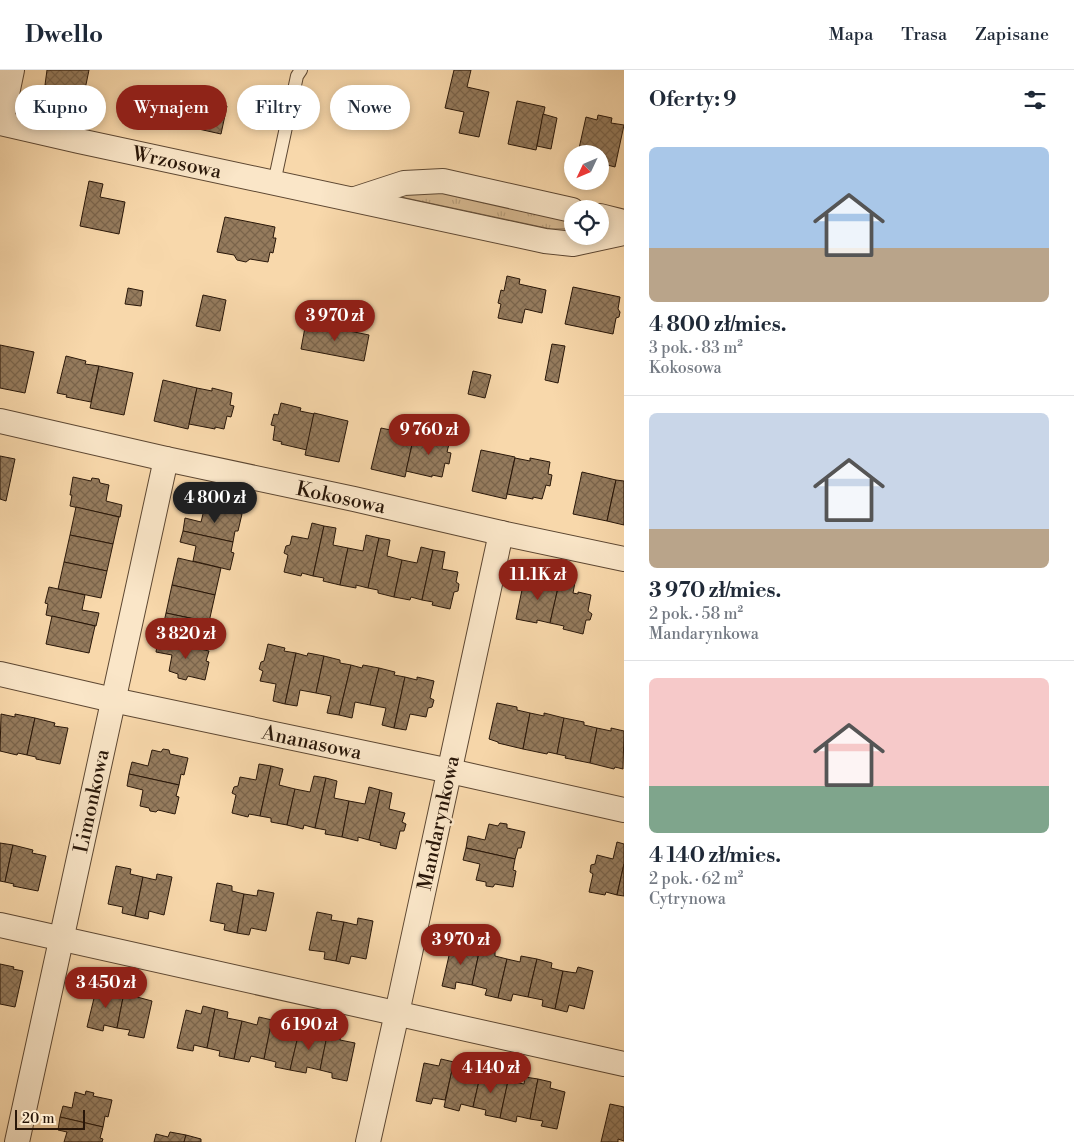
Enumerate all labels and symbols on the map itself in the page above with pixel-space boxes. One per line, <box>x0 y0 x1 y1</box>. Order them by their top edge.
street label: Wrzosowa <box>129 142 224 185</box>
north arrow <box>564 145 609 190</box>
pin: 3 970 zł <box>283 300 387 342</box>
pin: 9 760 zł <box>377 414 481 456</box>
street label: Kokosowa <box>294 477 389 520</box>
pin: 4 800 zł <box>163 482 267 524</box>
pin: 11.1K zł <box>486 558 590 601</box>
pin: 3 820 zł <box>134 618 238 660</box>
street label: Ananasowa <box>258 720 365 766</box>
street label: Limonkowa <box>69 746 116 856</box>
street label: Mandarynkowa <box>413 753 466 893</box>
pin: 3 970 zł <box>409 924 513 966</box>
pin: 3 450 zł <box>54 966 158 1009</box>
pin: 6 190 zł <box>257 1008 361 1051</box>
pin: 4 140 zł <box>439 1052 543 1094</box>
scale bar <box>15 1107 85 1130</box>

